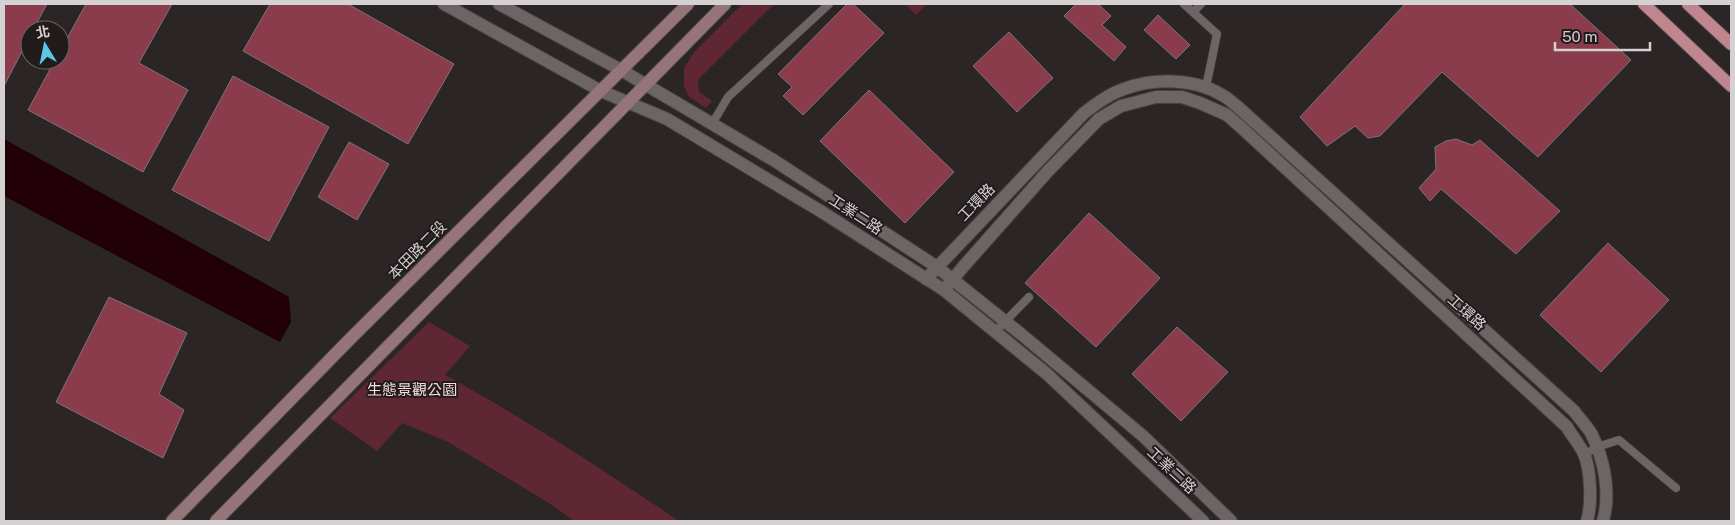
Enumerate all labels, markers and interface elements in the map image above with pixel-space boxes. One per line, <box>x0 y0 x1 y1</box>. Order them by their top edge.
north arrow <box>20 20 70 70</box>
scale bar <box>1555 20 1650 52</box>
text: 北 <box>34 23 51 41</box>
text: 50 m <box>1562 28 1597 45</box>
street label: 工環路 <box>954 180 998 224</box>
street label: 工業二路 <box>826 191 886 237</box>
street label: 本田路二段 <box>384 217 450 283</box>
street label: 工環路 <box>1445 291 1489 333</box>
park label: 生態景觀公園 <box>367 381 457 398</box>
street label: 工業二路 <box>1144 443 1200 497</box>

